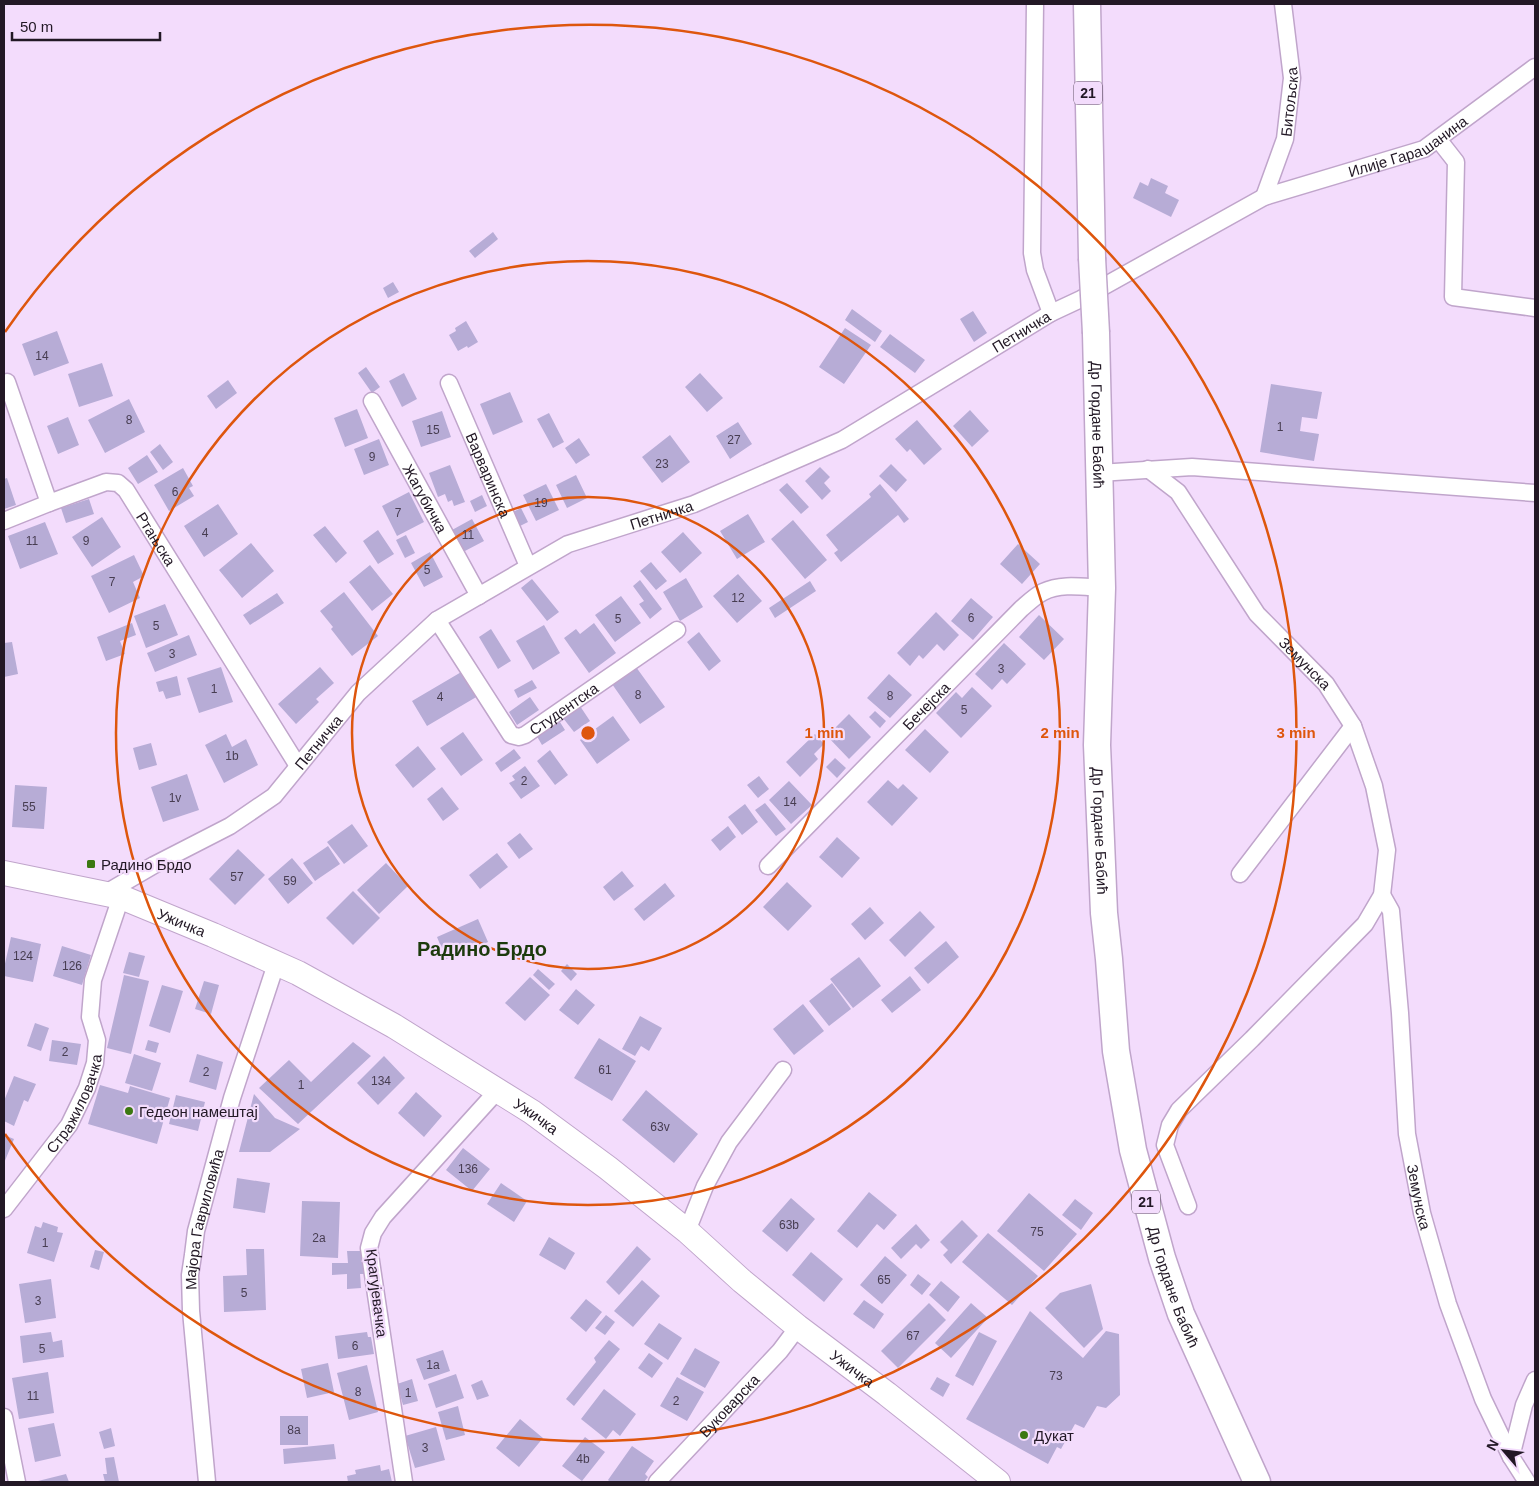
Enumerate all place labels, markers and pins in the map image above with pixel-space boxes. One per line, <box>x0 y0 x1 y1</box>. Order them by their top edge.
centre of rings <box>579 724 597 742</box>
place label: Радино Брдо <box>101 856 192 873</box>
marker: Радино Брдо <box>85 858 97 870</box>
place label: Гедеон намештај <box>139 1103 258 1120</box>
marker: Гедеон намештај <box>123 1105 135 1117</box>
place label: Дукат <box>1034 1427 1074 1444</box>
marker: Дукат <box>1018 1429 1030 1441</box>

